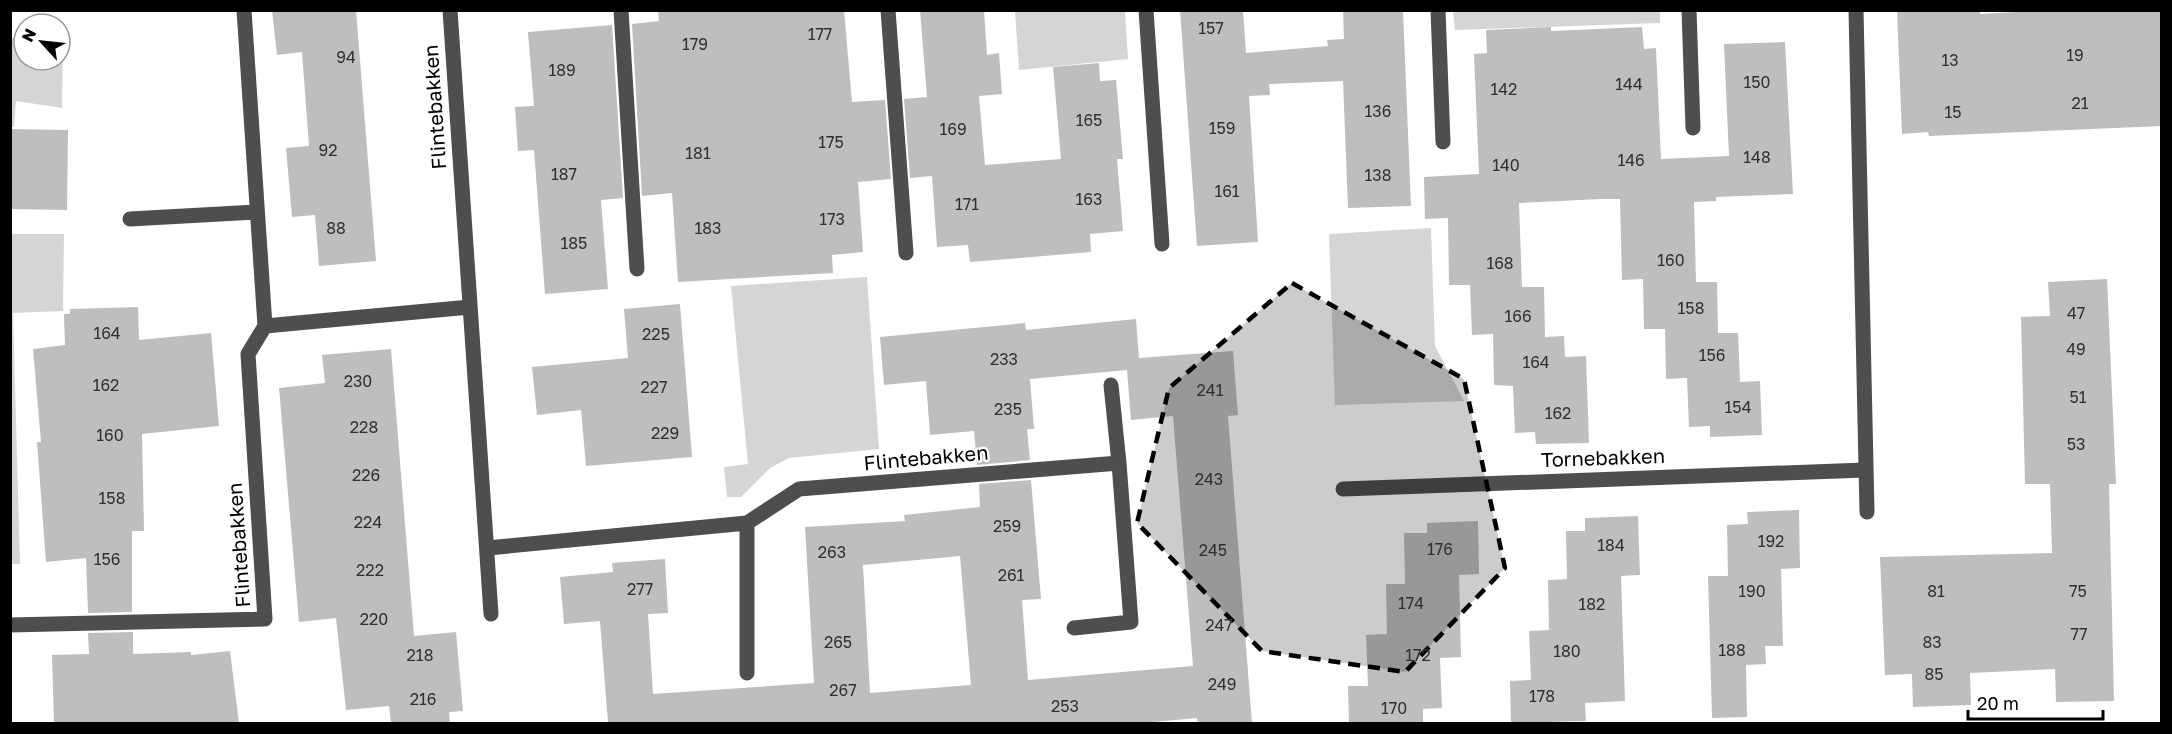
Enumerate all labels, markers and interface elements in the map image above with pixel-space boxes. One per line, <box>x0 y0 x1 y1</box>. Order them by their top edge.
north arrow <box>12 12 72 72</box>
house number: 157 <box>1198 18 1224 38</box>
house number: 177 <box>808 24 832 44</box>
text: N <box>17 25 40 45</box>
house number: 179 <box>682 34 708 54</box>
street label: Flintebakken <box>418 44 450 170</box>
house number: 19 <box>2066 45 2084 65</box>
house number: 94 <box>336 47 356 67</box>
house number: 13 <box>1941 50 1959 70</box>
house number: 189 <box>548 60 576 80</box>
house number: 150 <box>1744 72 1770 92</box>
house number: 144 <box>1615 74 1643 94</box>
house number: 142 <box>1491 79 1517 99</box>
house number: 21 <box>2071 93 2089 113</box>
house number: 136 <box>1365 101 1391 121</box>
house number: 15 <box>1944 102 1962 122</box>
house number: 165 <box>1076 110 1102 130</box>
house number: 159 <box>1209 118 1235 138</box>
house number: 169 <box>939 119 967 139</box>
house number: 175 <box>818 132 844 152</box>
house number: 92 <box>319 140 337 160</box>
house number: 181 <box>685 143 711 163</box>
house number: 148 <box>1743 147 1771 167</box>
house number: 146 <box>1617 150 1645 170</box>
house number: 140 <box>1492 155 1520 175</box>
house number: 187 <box>551 164 577 184</box>
house number: 138 <box>1365 165 1391 185</box>
house number: 161 <box>1214 181 1240 201</box>
house number: 163 <box>1076 189 1102 209</box>
house number: 171 <box>955 194 979 214</box>
house number: 173 <box>819 209 845 229</box>
house number: 88 <box>326 218 346 238</box>
house number: 183 <box>695 218 721 238</box>
house number: 185 <box>561 233 587 253</box>
house number: 160 <box>1657 250 1685 270</box>
house number: 168 <box>1486 253 1514 273</box>
house number: 158 <box>1678 298 1704 318</box>
house number: 47 <box>2067 303 2085 323</box>
house number: 166 <box>1504 306 1532 326</box>
house number: 164 <box>93 323 121 343</box>
house number: 225 <box>642 324 670 344</box>
house number: 49 <box>2066 339 2086 359</box>
house number: 156 <box>1699 345 1725 365</box>
house number: 233 <box>990 349 1018 369</box>
house number: 164 <box>1522 352 1550 372</box>
house number: 230 <box>344 371 372 391</box>
house number: 162 <box>93 375 119 395</box>
house number: 227 <box>640 377 668 397</box>
house number: 241 <box>1197 380 1224 400</box>
house number: 51 <box>2069 387 2087 407</box>
house number: 154 <box>1725 397 1751 417</box>
house number: 235 <box>994 399 1022 419</box>
house number: 162 <box>1545 403 1571 423</box>
house number: 228 <box>350 417 378 437</box>
house number: 229 <box>651 423 679 443</box>
house number: 160 <box>96 425 124 445</box>
house number: 53 <box>2067 434 2085 454</box>
street label: Flintebakken <box>863 440 989 474</box>
street label: Tornebakken <box>1541 443 1665 471</box>
house number: 226 <box>352 465 380 485</box>
house number: 243 <box>1195 469 1223 489</box>
street label: Flintebakken <box>222 482 254 608</box>
house number: 158 <box>99 488 125 508</box>
house number: 224 <box>354 512 382 532</box>
house number: 259 <box>993 516 1021 536</box>
house number: 192 <box>1758 531 1784 551</box>
house number: 184 <box>1597 535 1625 555</box>
house number: 176 <box>1427 539 1453 559</box>
house number: 245 <box>1199 540 1227 560</box>
house number: 263 <box>818 542 846 562</box>
house number: 156 <box>94 549 120 569</box>
house number: 222 <box>356 560 384 580</box>
house number: 261 <box>998 565 1025 585</box>
house number: 277 <box>627 579 653 599</box>
house number: 190 <box>1738 581 1766 601</box>
house number: 81 <box>1927 581 1945 601</box>
house number: 75 <box>2069 581 2087 601</box>
house number: 174 <box>1398 593 1424 613</box>
house number: 182 <box>1579 594 1605 614</box>
house number: 220 <box>360 609 388 629</box>
house number: 247 <box>1205 615 1233 635</box>
house number: 77 <box>2071 624 2087 644</box>
house number: 265 <box>824 632 852 652</box>
house number: 83 <box>1922 632 1942 652</box>
house number: 188 <box>1718 640 1746 660</box>
house number: 180 <box>1553 641 1581 661</box>
house number: 218 <box>407 645 433 665</box>
house number: 172 <box>1405 645 1431 665</box>
house number: 85 <box>1924 664 1944 684</box>
house number: 249 <box>1208 674 1236 694</box>
house number: 267 <box>829 680 857 700</box>
scale bar <box>1968 683 2103 721</box>
house number: 178 <box>1529 686 1555 706</box>
house number: 216 <box>410 689 436 709</box>
text: 20 m <box>1977 692 2019 714</box>
house number: 253 <box>1051 696 1079 716</box>
house number: 170 <box>1381 698 1407 718</box>

